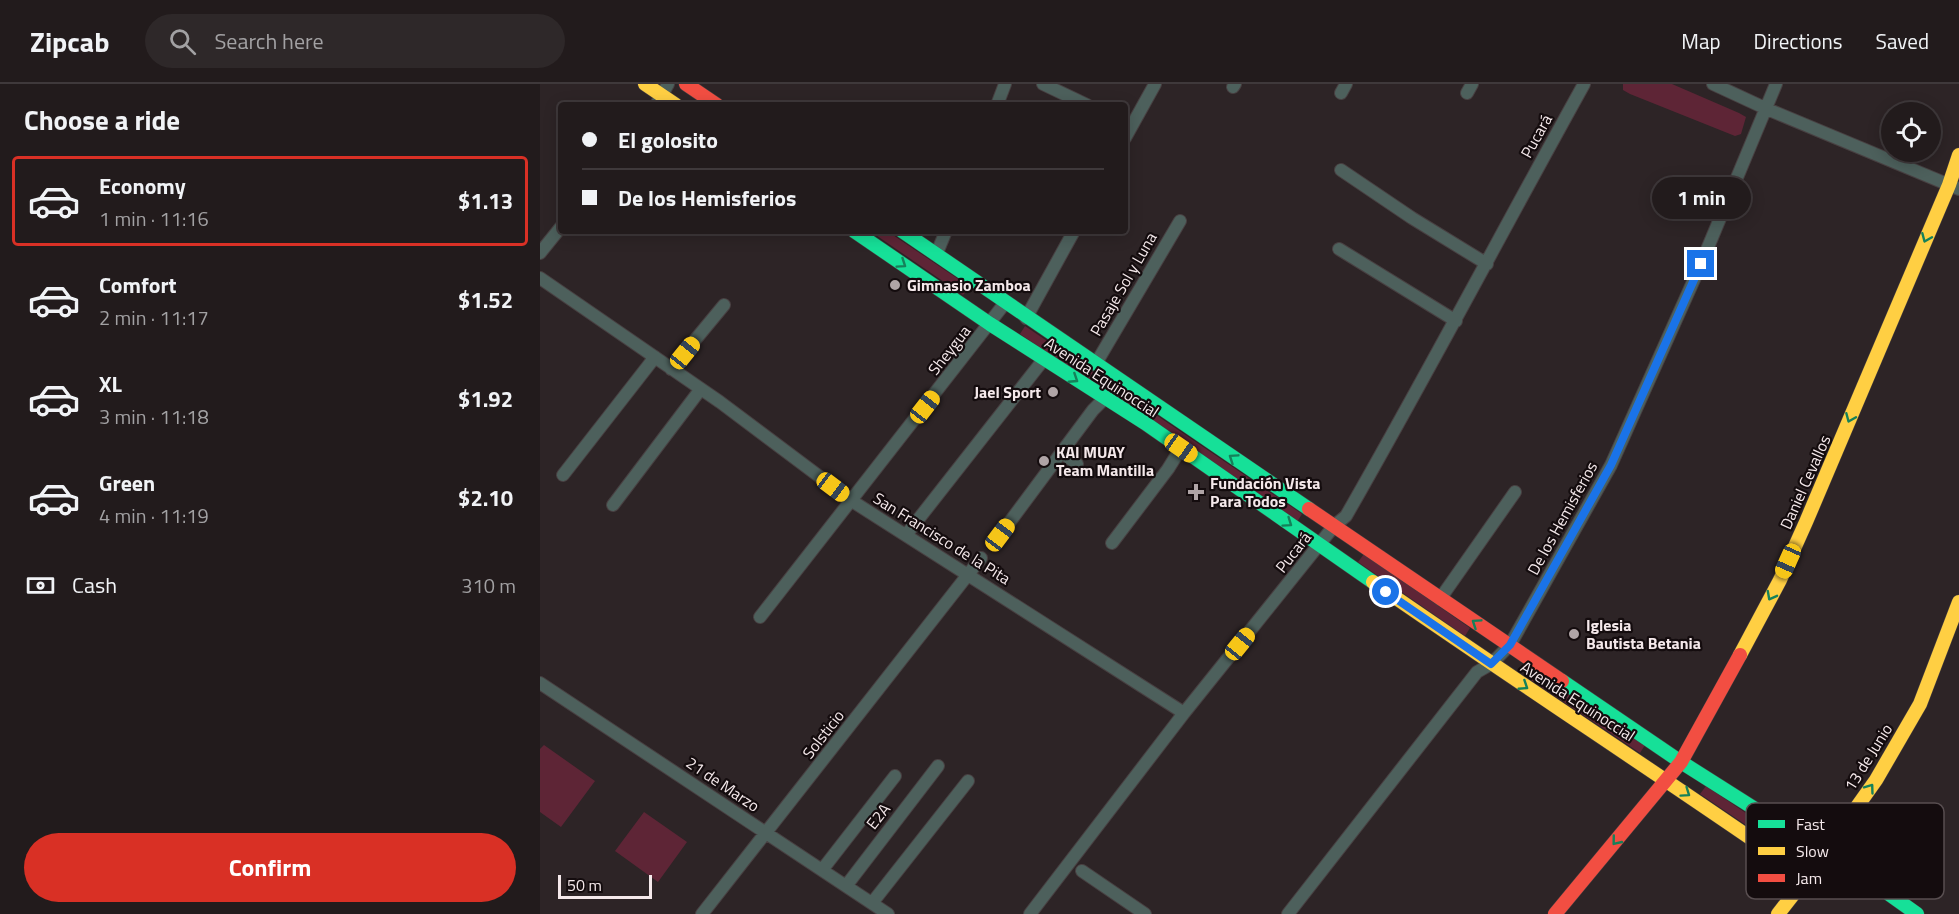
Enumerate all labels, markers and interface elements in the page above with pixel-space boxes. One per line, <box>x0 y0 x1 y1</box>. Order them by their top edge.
search box <box>145 14 565 68</box>
text: Zipcab <box>30 20 109 63</box>
text: Search here <box>214 24 324 58</box>
icon: search <box>166 25 199 58</box>
text: Map <box>1681 25 1721 57</box>
text: Directions <box>1754 25 1843 57</box>
text: Saved <box>1876 25 1929 57</box>
text: Choose a ride <box>24 99 180 140</box>
map controls <box>1881 102 1941 162</box>
button: locate <box>1881 102 1941 162</box>
street label: Pucará <box>1514 110 1558 162</box>
text: El golosito <box>618 123 718 157</box>
text: Economy <box>99 169 186 203</box>
icon: car <box>27 174 81 228</box>
callout: 1 min <box>1652 177 1750 219</box>
text: De los Hemisferios <box>618 181 796 215</box>
text: 1 min <box>1677 182 1726 213</box>
text: $1.13 <box>458 184 513 218</box>
text: 1 min · 11:16 <box>99 203 209 234</box>
street label: Pasaje Sol y Luna <box>1084 228 1162 340</box>
one-way arrow <box>1921 232 1933 243</box>
route end <box>1687 250 1714 277</box>
one-way arrow <box>895 257 906 268</box>
text: Comfort <box>99 268 177 302</box>
icon: car <box>27 273 81 327</box>
place label: Gimnasio Zamboa <box>907 273 1031 297</box>
marker: Gimnasio Zamboa <box>888 278 902 292</box>
text: $1.52 <box>458 283 513 317</box>
text: 2 min · 11:17 <box>99 302 209 333</box>
street label: Sheygua <box>922 320 976 380</box>
street label: Avenida Equinoccial <box>1040 331 1164 423</box>
car <box>667 333 703 373</box>
text: XL <box>99 367 122 401</box>
icon: car <box>27 372 81 426</box>
one-way arrow <box>1067 372 1078 383</box>
place label: Jael Sport <box>974 380 1041 404</box>
text: $1.92 <box>458 382 513 416</box>
marker: Jael Sport <box>1046 385 1060 399</box>
car <box>907 387 943 427</box>
text: 3 min · 11:18 <box>99 401 209 432</box>
one-way arrow <box>1845 412 1857 423</box>
car <box>1161 430 1201 466</box>
street label: Daniel Cevallos <box>1773 431 1837 533</box>
place label: KAI MUAY Team Mantilla <box>1056 440 1154 482</box>
marker: KAI MUAY Team Mantilla <box>1037 454 1051 468</box>
one-way arrow <box>1229 454 1240 465</box>
street label: De los Hemisferios <box>1521 457 1603 579</box>
text: Green <box>99 466 155 500</box>
car <box>813 469 853 505</box>
icon: car <box>27 471 81 525</box>
place label: Fundación Vista Para Todos <box>1210 471 1320 513</box>
text: $2.10 <box>458 481 513 515</box>
marker: Fundación Vista Para Todos <box>1187 483 1205 501</box>
street label: San Francisco de la Pita <box>869 486 1015 590</box>
text: 4 min · 11:19 <box>99 500 209 531</box>
car <box>982 515 1018 555</box>
one-way arrow <box>1281 516 1292 527</box>
street label: Pucará <box>1269 526 1317 578</box>
car <box>1772 541 1804 581</box>
text: Cash <box>72 568 117 602</box>
icon: cash <box>24 569 57 602</box>
text: 310 m <box>461 570 516 601</box>
route start <box>1372 578 1399 605</box>
one-way arrow <box>1767 590 1778 601</box>
place label: Iglesia Bautista Betania <box>1586 613 1701 655</box>
one-way arrow <box>1472 619 1483 630</box>
car <box>1222 624 1258 664</box>
marker: Iglesia Bautista Betania <box>1567 627 1581 641</box>
street label: Avenida Equinoccial <box>1516 655 1640 747</box>
one-way arrow <box>1517 678 1528 689</box>
street label: Solsticio <box>796 704 850 764</box>
street label: 13 de Junio <box>1838 719 1898 795</box>
street label: 21 de Marzo <box>681 751 765 817</box>
one-way arrow <box>1863 784 1874 795</box>
one-way arrow <box>1680 786 1691 797</box>
street label: E2A <box>860 797 896 834</box>
legend <box>1746 803 1944 899</box>
text: Fast <box>1796 812 1825 836</box>
button: Confirm <box>24 833 516 902</box>
one-way arrow <box>1612 834 1623 845</box>
text: Slow <box>1796 839 1829 863</box>
text: Jam <box>1796 866 1822 890</box>
scale bar <box>558 872 652 900</box>
text: 50 m <box>567 873 602 897</box>

